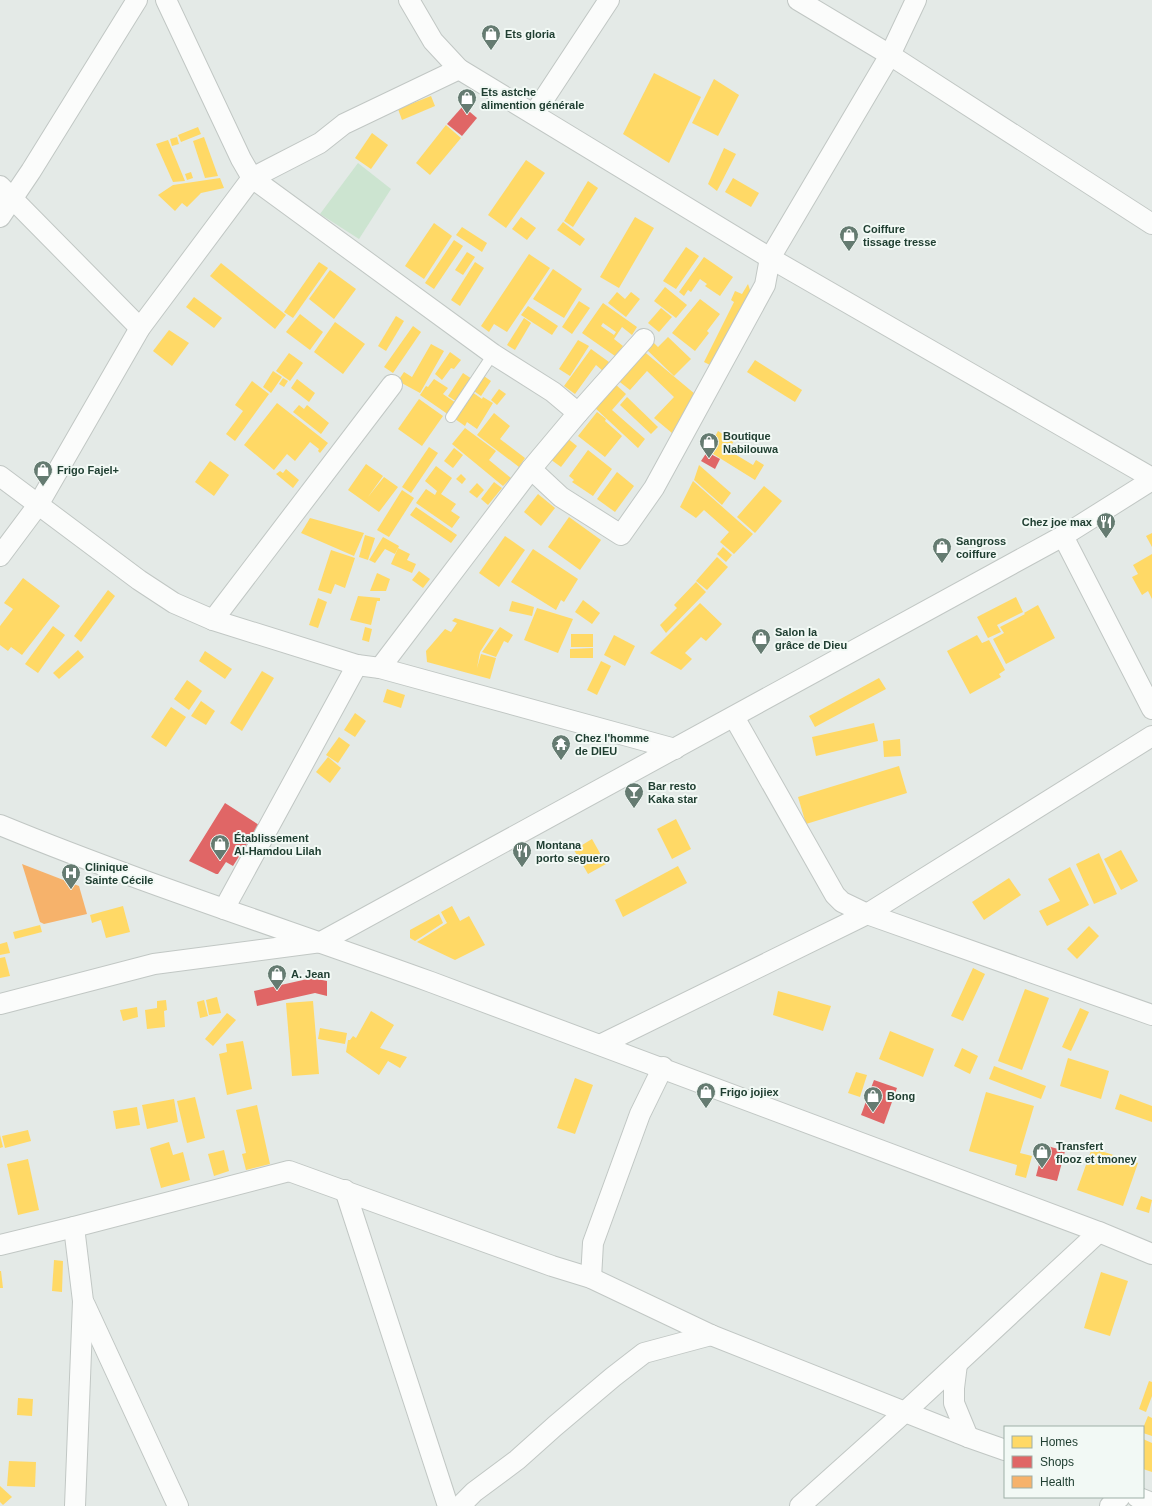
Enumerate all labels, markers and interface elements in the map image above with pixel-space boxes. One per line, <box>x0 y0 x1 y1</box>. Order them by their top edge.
shop icon: Ets gloria <box>480 23 502 51</box>
place label: Ets gloria <box>505 28 556 40</box>
place label: Ets astche alimention générale <box>481 86 584 111</box>
shop icon: Ets astche alimention générale <box>456 87 478 115</box>
place label: Coiffure tissage tresse <box>863 223 936 248</box>
shop icon: Coiffure tissage tresse <box>838 224 860 252</box>
place label: Boutique Nabilouwa <box>723 430 779 455</box>
shop icon: Boutique Nabilouwa <box>698 431 720 459</box>
shop icon: Frigo Fajel+ <box>32 459 54 487</box>
place label: Frigo Fajel+ <box>57 464 119 476</box>
restaurant icon: Chez joe max <box>1095 511 1117 539</box>
place label: Chez joe max <box>1022 516 1093 528</box>
place label: Sangross coiffure <box>956 535 1006 560</box>
shop icon: Sangross coiffure <box>931 536 953 564</box>
place label: Salon la grâce de Dieu <box>775 626 847 651</box>
shop icon: Salon la grâce de Dieu <box>750 627 772 655</box>
place label: Chez l'homme de DIEU <box>575 732 649 757</box>
temple icon: Chez l'homme de DIEU <box>550 733 572 761</box>
place label: Bar resto Kaka star <box>648 780 698 805</box>
bar icon: Bar resto Kaka star <box>623 781 645 809</box>
place label: Établissement Al-Hamdou Lilah <box>234 832 322 857</box>
shop icon: Établissement Al-Hamdou Lilah <box>209 833 231 861</box>
place label: Montana porto seguero <box>536 839 610 864</box>
restaurant icon: Montana porto seguero <box>511 840 533 868</box>
place label: Clinique Sainte Cécile <box>85 861 153 886</box>
hospital icon: Clinique Sainte Cécile <box>60 862 82 890</box>
shop icon: A. Jean <box>266 963 288 991</box>
place label: A. Jean <box>291 968 330 980</box>
shop icon: Frigo jojiex <box>695 1081 717 1109</box>
shop icon: Bong <box>862 1085 884 1113</box>
place label: Frigo jojiex <box>720 1086 780 1098</box>
place label: Bong <box>887 1090 915 1102</box>
place label: Transfert flooz et tmoney <box>1056 1140 1138 1165</box>
shop icon: Transfert flooz et tmoney <box>1031 1141 1053 1169</box>
legend <box>1004 1426 1144 1498</box>
text: Homes <box>1040 1435 1078 1449</box>
text: Shops <box>1040 1455 1074 1469</box>
text: Health <box>1040 1475 1075 1489</box>

